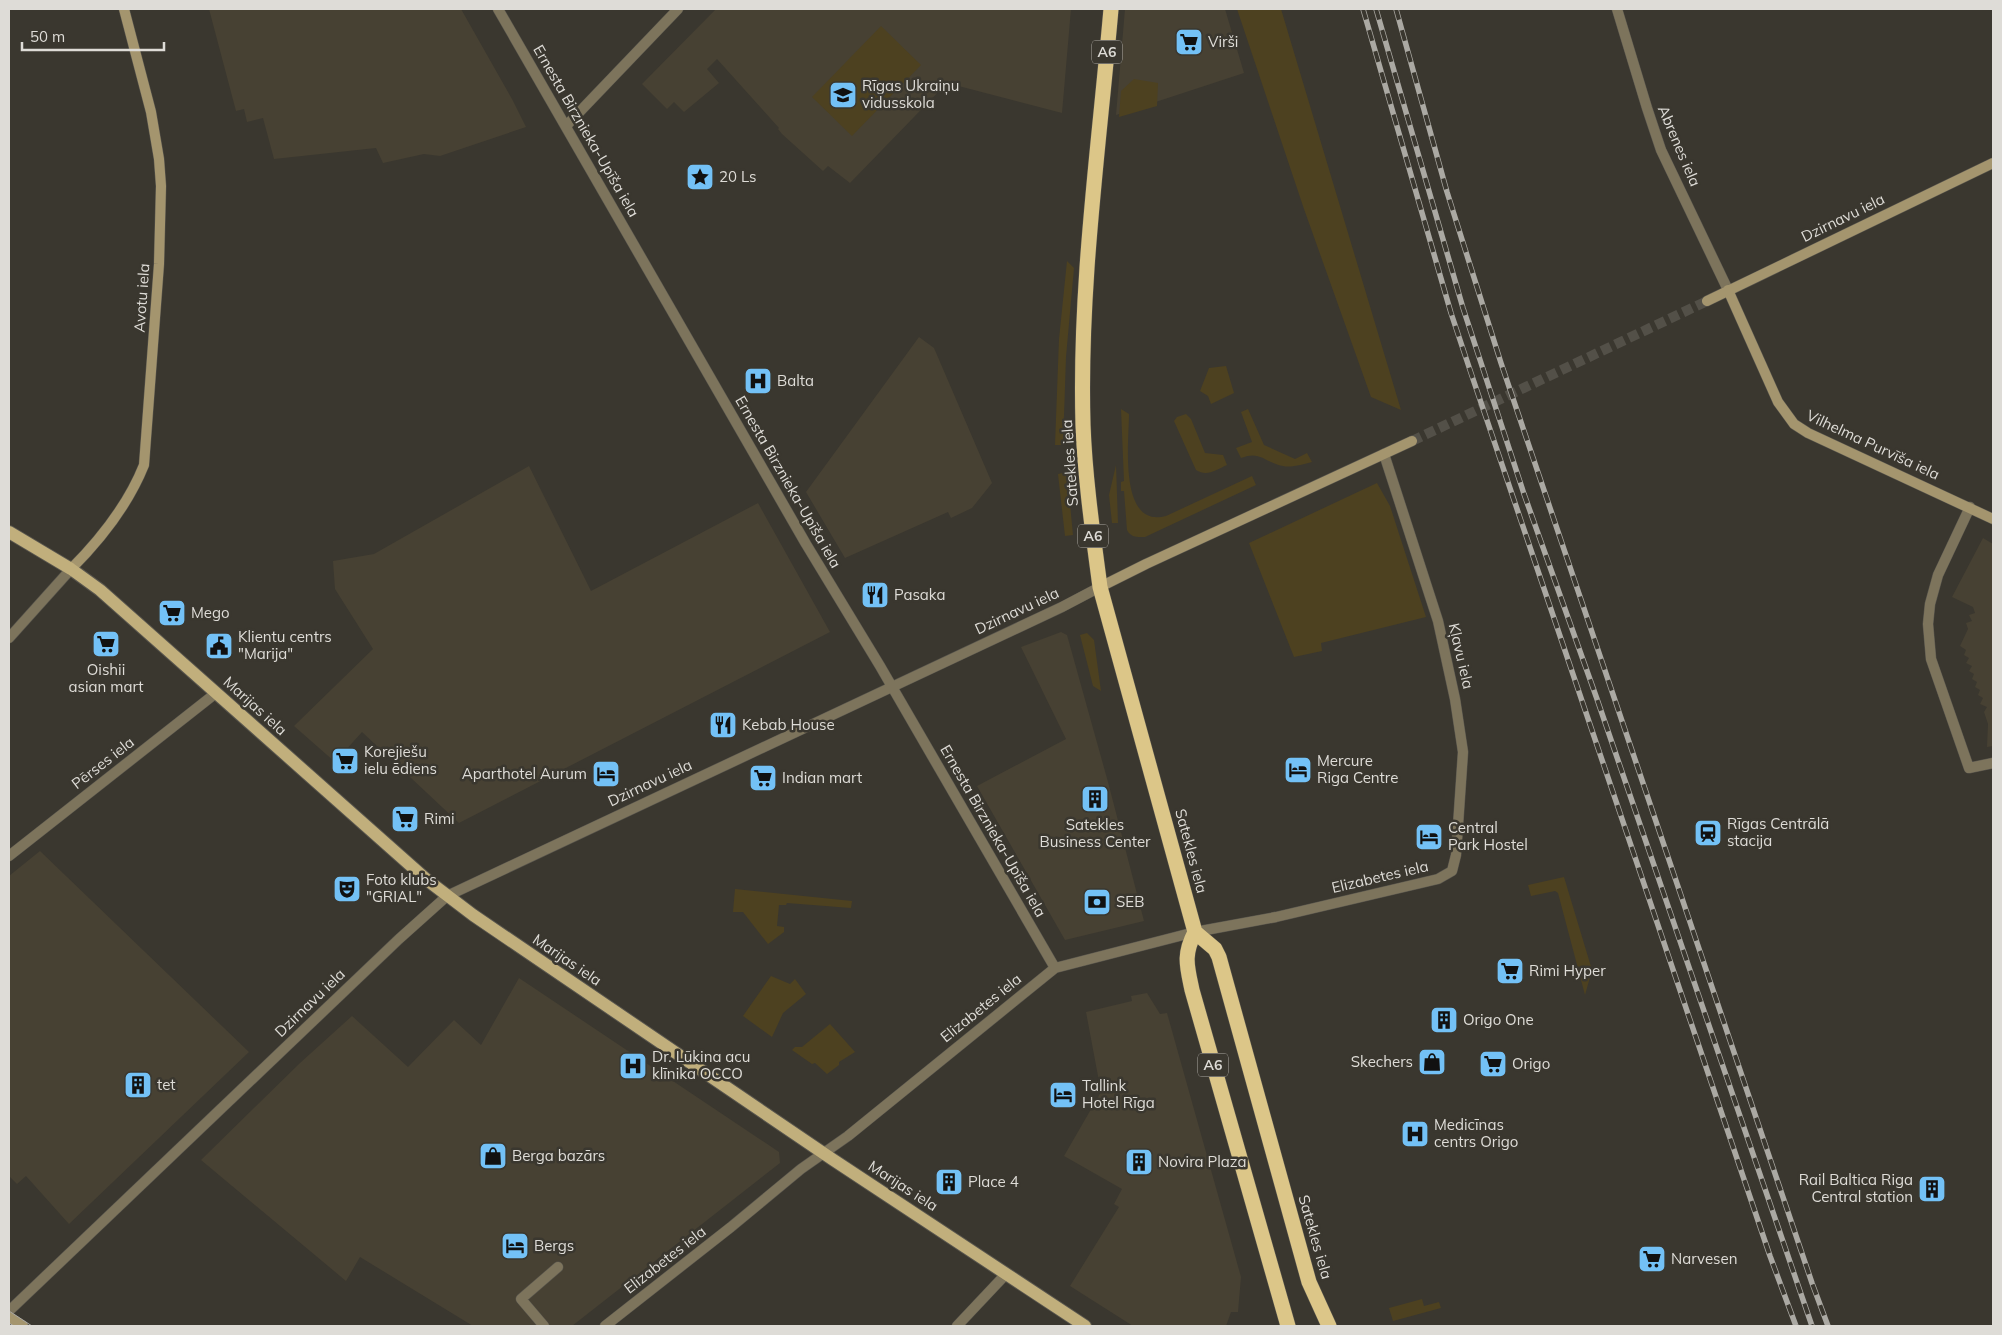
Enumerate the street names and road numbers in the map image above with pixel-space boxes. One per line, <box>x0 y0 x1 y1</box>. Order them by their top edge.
street label: Ernesta Birznieka-Upīša iela <box>529 41 644 220</box>
road number: A6 <box>1092 41 1122 64</box>
street label: Abrenes iela <box>1654 102 1705 189</box>
street label: Dzirnavu iela <box>1798 189 1888 246</box>
street label: Avotu iela <box>130 263 153 333</box>
street label: Ernesta Birznieka-Upīša iela <box>731 392 846 571</box>
street label: Vilhelma Purvīša iela <box>1804 405 1943 484</box>
street label: Satekles iela <box>1057 419 1082 507</box>
road number: A6 <box>1078 524 1108 548</box>
street label: Dzirnavu iela <box>972 583 1062 638</box>
street label: Kļavu iela <box>1445 621 1478 691</box>
street label: Marijas iela <box>220 672 291 739</box>
street label: Pērses iela <box>68 732 138 793</box>
street label: Ernesta Birznieka-Upīša iela <box>936 741 1051 920</box>
street label: Dzirnavu iela <box>605 755 695 810</box>
street label: Satekles iela <box>1171 806 1212 895</box>
street label: Elizabetes iela <box>1330 856 1430 897</box>
street label: Marijas iela <box>529 930 605 990</box>
street label: Dzirnavu iela <box>270 964 349 1041</box>
street label: Elizabetes iela <box>936 969 1025 1046</box>
road number: A6 <box>1198 1054 1228 1076</box>
street label: Marijas iela <box>865 1156 942 1215</box>
street label: Satekles iela <box>1294 1193 1337 1281</box>
street label: Elizabetes iela <box>620 1222 709 1298</box>

